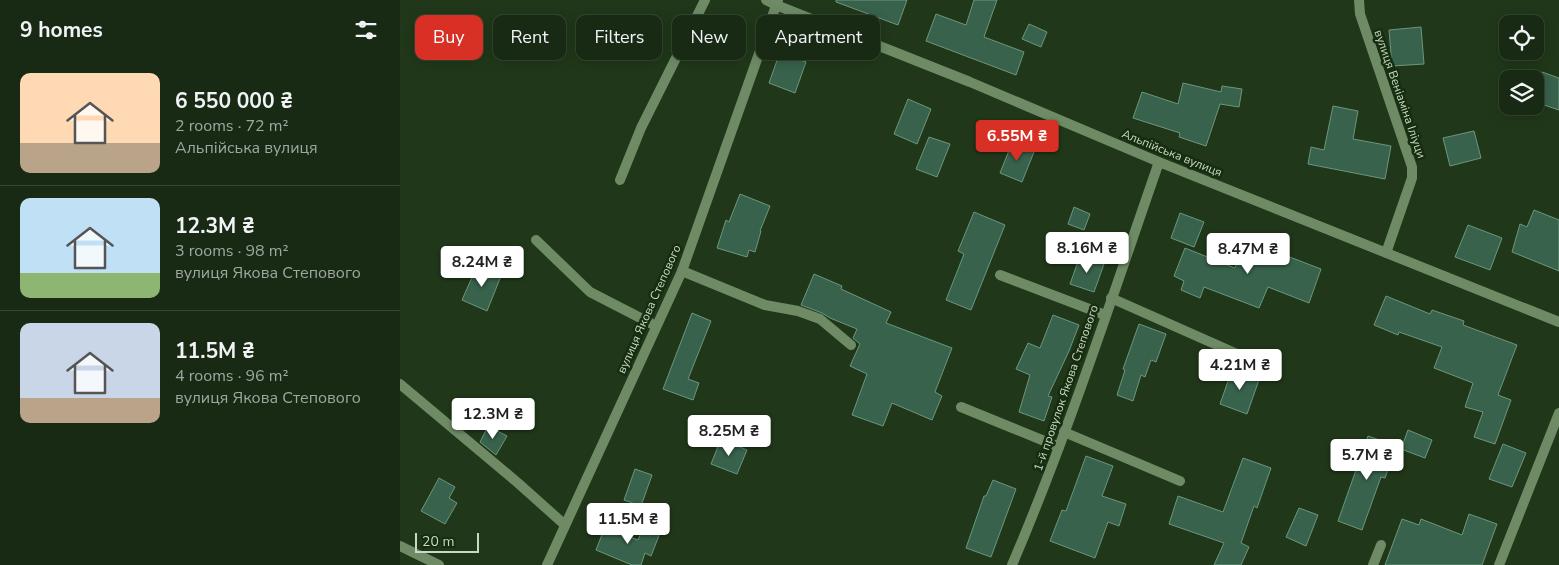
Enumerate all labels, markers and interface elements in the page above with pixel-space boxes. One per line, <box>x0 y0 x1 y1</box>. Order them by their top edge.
chip: Buy <box>415 15 483 60</box>
chip: Rent <box>493 15 566 60</box>
chip: Filters <box>576 15 662 60</box>
chip: New <box>672 15 746 60</box>
chip: Apartment <box>756 15 880 60</box>
map controls <box>1499 15 1544 115</box>
button: locate <box>1499 15 1544 60</box>
text: 9 homes <box>20 16 103 44</box>
icon: filters <box>352 16 380 44</box>
street label: вулиця Веніаміна Іліуци <box>1370 28 1430 160</box>
button: layers <box>1499 70 1544 115</box>
text: 6 550 000 ₴ <box>175 87 293 115</box>
icon: home <box>60 93 120 153</box>
text: 2 rooms · 72 m² <box>175 115 288 137</box>
pin: 6.55M ₴ <box>971 120 1063 162</box>
text: 6.55M ₴ <box>987 125 1047 147</box>
street label: Альпійська вулиця <box>1119 126 1225 180</box>
text: Альпійська вулиця <box>175 137 318 159</box>
text: 12.3M ₴ <box>175 212 255 240</box>
icon: home <box>60 218 120 278</box>
pin: 8.16M ₴ <box>1041 232 1133 274</box>
pin: 8.47M ₴ <box>1202 232 1294 275</box>
text: 8.16M ₴ <box>1057 237 1117 259</box>
text: 8.47M ₴ <box>1218 238 1278 260</box>
text: 3 rooms · 98 m² <box>175 240 288 262</box>
street label: вулиця Якова Степового <box>613 242 685 376</box>
pin: 8.24M ₴ <box>436 246 528 288</box>
text: 8.24M ₴ <box>452 251 512 273</box>
text: вулиця Якова Степового <box>175 262 361 284</box>
street label: 1-й провулок Якова Степового <box>1030 302 1102 473</box>
text: 11.5M ₴ <box>175 337 255 365</box>
icon: home <box>60 343 120 403</box>
pin: 4.21M ₴ <box>1194 348 1286 391</box>
text: 4.21M ₴ <box>1210 354 1270 376</box>
text: 4 rooms · 96 m² <box>175 365 288 387</box>
text: вулиця Якова Степового <box>175 387 361 409</box>
pin: 12.3M ₴ <box>447 398 539 440</box>
text: 12.3M ₴ <box>463 403 523 425</box>
pin: 8.25M ₴ <box>683 414 775 457</box>
text: 8.25M ₴ <box>699 420 759 442</box>
pin: 5.7M ₴ <box>1326 438 1408 481</box>
text: 5.7M ₴ <box>1342 444 1392 466</box>
pin: 11.5M ₴ <box>582 502 674 545</box>
text: 11.5M ₴ <box>598 508 658 530</box>
scale bar <box>415 530 479 553</box>
text: 20 m <box>422 532 454 551</box>

